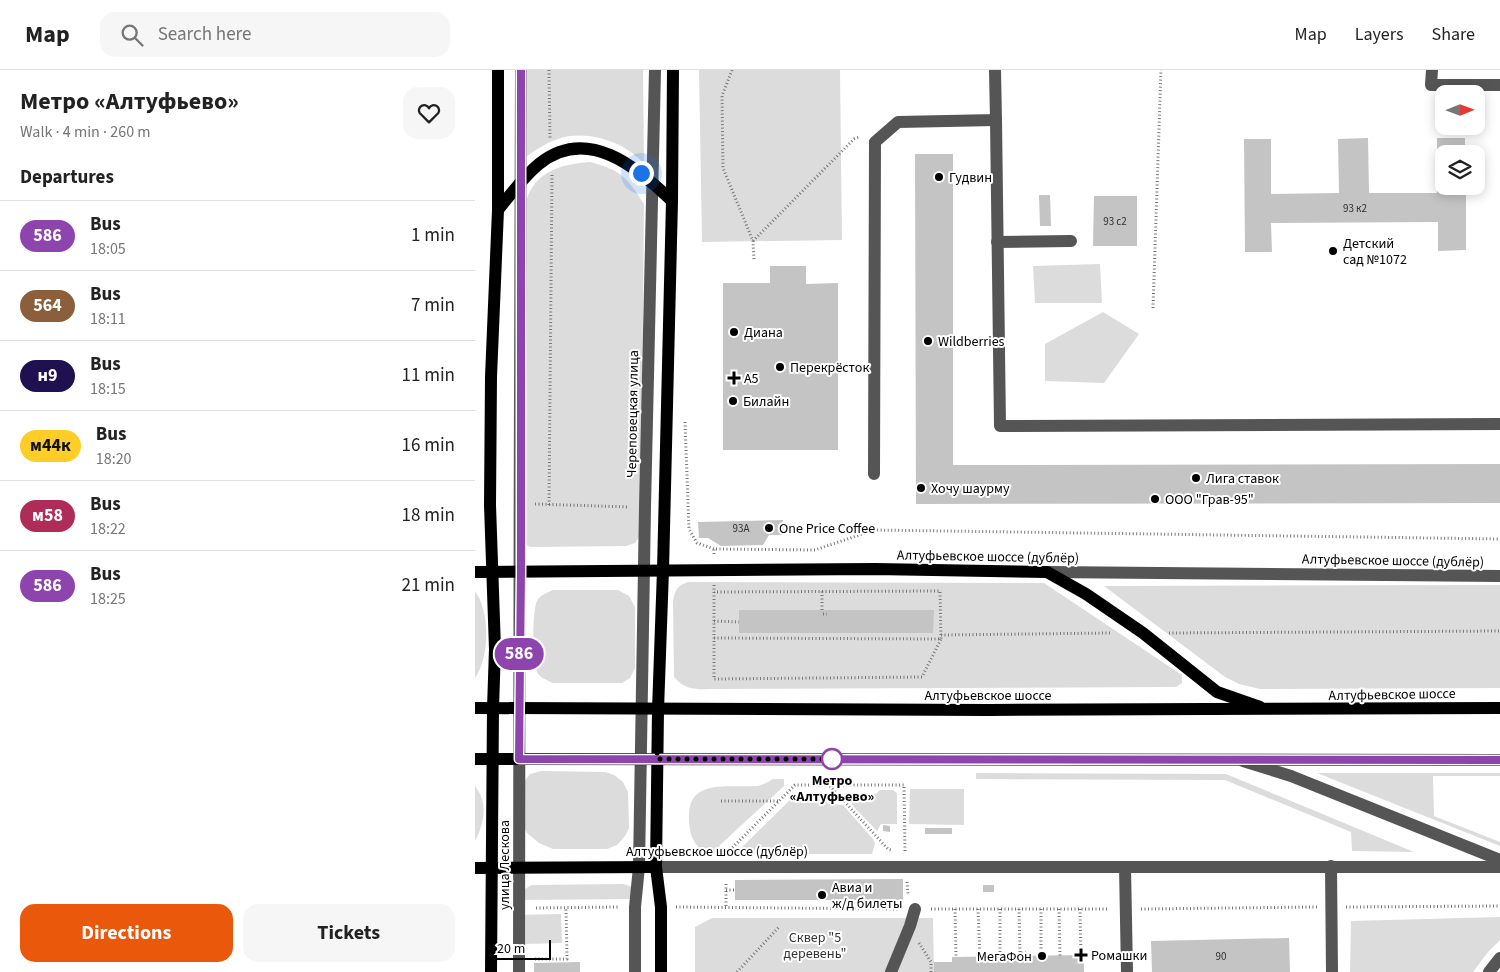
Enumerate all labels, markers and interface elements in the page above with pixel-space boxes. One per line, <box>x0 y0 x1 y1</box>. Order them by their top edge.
search box <box>100 12 450 57</box>
text: Map <box>25 17 70 52</box>
icon: search <box>118 21 146 49</box>
text: Search here <box>158 21 251 48</box>
text: Map <box>1295 22 1327 47</box>
text: Layers <box>1355 22 1404 47</box>
text: Share <box>1432 22 1475 47</box>
text: Метро «Алтуфьево» <box>20 84 239 119</box>
north arrow <box>1435 85 1485 135</box>
map controls <box>1435 85 1485 195</box>
button: heart <box>403 87 455 139</box>
text: Walk · 4 min · 260 m <box>20 121 151 143</box>
button: layers <box>1435 145 1485 195</box>
your location <box>629 161 654 186</box>
text: Departures <box>20 164 114 191</box>
place label: Гудвин <box>949 168 992 188</box>
marker: Гудвин <box>933 171 945 183</box>
house number: 93 к2 <box>1343 201 1367 216</box>
text: Bus <box>90 211 121 238</box>
house number: 93 с2 <box>1103 214 1127 229</box>
text: 1 min <box>411 222 455 249</box>
text: 586 <box>33 223 62 248</box>
place label: Детский сад №1072 <box>1343 234 1407 270</box>
text: 18:05 <box>90 238 126 260</box>
marker: Детский сад №1072 <box>1327 245 1339 257</box>
text: Bus <box>90 281 121 308</box>
text: 7 min <box>411 292 455 319</box>
text: 564 <box>33 293 62 318</box>
text: 18:11 <box>90 308 126 330</box>
place label: Диана <box>744 323 783 343</box>
marker: Диана <box>728 326 740 338</box>
place label: Wildberries <box>938 332 1005 352</box>
marker: Wildberries <box>922 335 934 347</box>
street label: Череповецкая улица <box>622 350 644 478</box>
text: Bus <box>90 351 121 378</box>
place label: Перекрёсток <box>790 358 869 378</box>
marker: Перекрёсток <box>774 361 786 373</box>
text: 11 min <box>401 362 455 389</box>
text: н9 <box>38 363 57 388</box>
place label: А5 <box>744 369 759 389</box>
marker: А5 <box>728 372 740 384</box>
text: 18:15 <box>90 378 126 400</box>
place label: Билайн <box>743 392 789 412</box>
marker: Билайн <box>727 395 739 407</box>
text: Bus <box>96 421 126 448</box>
text: 16 min <box>401 432 455 459</box>
text: м44к <box>30 433 71 458</box>
text: 18:20 <box>96 448 132 470</box>
place label: Лига ставок <box>1206 469 1279 489</box>
marker: Лига ставок <box>1190 472 1202 484</box>
place label: Хочу шаурму <box>931 479 1010 499</box>
marker: Хочу шаурму <box>915 482 927 494</box>
place label: ООО "Грав-95" <box>1165 490 1254 510</box>
text: Bus <box>90 491 121 518</box>
marker: ООО "Грав-95" <box>1149 493 1161 505</box>
text: 18 min <box>401 502 455 529</box>
text: м58 <box>32 503 63 528</box>
text: 18:22 <box>90 518 126 540</box>
place label: One Price Coffee <box>779 519 875 539</box>
house number: 93А <box>733 521 749 536</box>
marker: One Price Coffee <box>763 522 775 534</box>
street label: Алтуфьевское шоссе (дублёр) <box>897 545 1079 569</box>
street label: Алтуфьевское шоссе (дублёр) <box>1302 549 1484 573</box>
text: Bus <box>90 561 121 588</box>
text: 21 min <box>401 572 455 599</box>
text: 586 <box>33 573 62 598</box>
text: 18:25 <box>90 588 126 610</box>
line badge: 586 <box>490 638 548 670</box>
text: 586 <box>505 641 533 666</box>
street label: Алтуфьевское шоссе <box>1328 684 1456 706</box>
street label: Алтуфьевское шоссе <box>924 686 1052 706</box>
marker: Метро «Алтуфьево» <box>821 748 843 770</box>
place label: Метро «Алтуфьево» <box>790 771 874 807</box>
street label: улица Лескова <box>495 820 515 910</box>
street label: Алтуфьевское шоссе (дублёр) <box>626 842 808 862</box>
place label: Авиа и ж/д билеты <box>832 878 902 914</box>
marker: Авиа и ж/д билеты <box>816 889 828 901</box>
button: Directions <box>20 904 233 962</box>
button: Tickets <box>243 904 455 962</box>
park label: Сквер "5 деревень" <box>784 928 846 964</box>
scale bar <box>490 937 551 960</box>
text: 20 m <box>497 939 525 959</box>
place label: Ромашки <box>1091 946 1147 966</box>
place label: МегаФон <box>977 947 1032 967</box>
marker: Ромашки <box>1075 949 1087 961</box>
house number: 90 <box>1216 949 1226 964</box>
marker: МегаФон <box>1036 950 1048 962</box>

